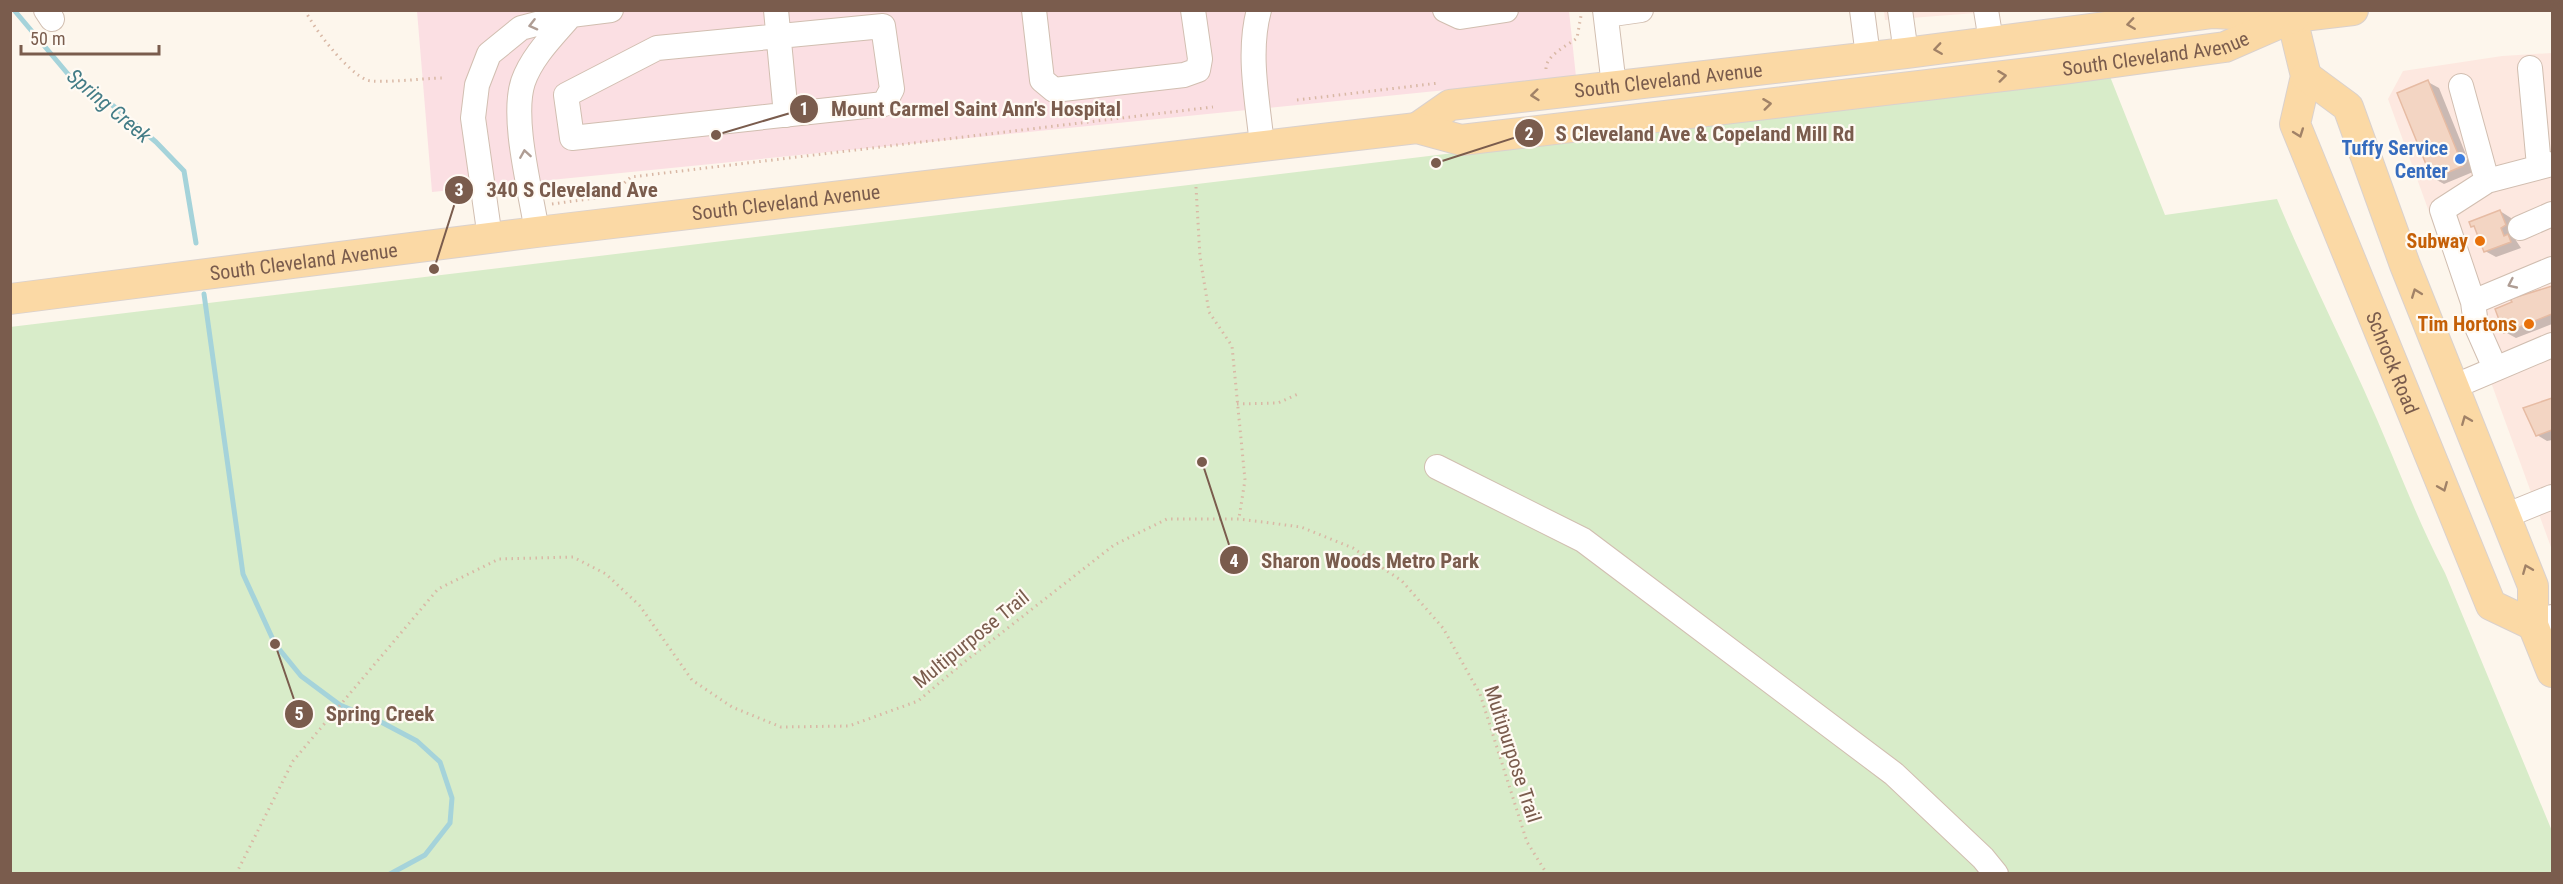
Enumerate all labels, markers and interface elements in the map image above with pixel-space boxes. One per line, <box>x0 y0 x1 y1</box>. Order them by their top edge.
one-way arrow <box>528 17 538 30</box>
one-way arrow <box>2127 17 2136 29</box>
scale bar <box>21 18 159 56</box>
street label: South Cleveland Avenue <box>2061 26 2253 81</box>
text: 50 m <box>30 28 65 49</box>
one-way arrow <box>1933 42 1942 54</box>
street label: South Cleveland Avenue <box>1573 57 1764 103</box>
water label: Spring Creek <box>62 64 156 149</box>
one-way arrow <box>1997 70 2006 83</box>
one-way arrow <box>1530 88 1539 101</box>
callout: Mount Carmel Saint Ann's Hospital <box>789 89 1133 128</box>
text: Mount Carmel Saint Ann's Hospital <box>831 97 1121 121</box>
text: 1 <box>799 98 809 119</box>
one-way arrow <box>1762 99 1771 111</box>
callout: S Cleveland Ave & Copeland Mill Rd <box>1514 114 1867 153</box>
text: S Cleveland Ave & Copeland Mill Rd <box>1556 122 1854 146</box>
text: 2 <box>1524 123 1534 144</box>
one-way arrow <box>2292 127 2305 137</box>
place label: Tuffy Service Center <box>2341 136 2448 183</box>
one-way arrow <box>519 149 531 158</box>
marker: Tuffy Service Center <box>2453 152 2467 166</box>
callout: 340 S Cleveland Ave <box>444 170 670 209</box>
text: 340 S Cleveland Ave <box>486 178 658 202</box>
text: 3 <box>454 179 464 200</box>
street label: South Cleveland Avenue <box>691 179 881 226</box>
place label: Subway <box>2407 229 2468 253</box>
marker: Subway <box>2473 234 2487 248</box>
street label: South Cleveland Avenue <box>208 238 399 286</box>
one-way arrow <box>2508 277 2519 289</box>
one-way arrow <box>2411 289 2423 300</box>
street label: Schrock Road <box>2361 308 2424 417</box>
place label: Tim Hortons <box>2418 312 2517 336</box>
marker: Tim Hortons <box>2522 317 2536 331</box>
one-way arrow <box>2461 415 2473 426</box>
one-way arrow <box>2436 481 2448 492</box>
callout: Sharon Woods Metro Park <box>1219 541 1491 580</box>
text: Sharon Woods Metro Park <box>1261 549 1480 573</box>
text: 4 <box>1229 550 1239 571</box>
one-way arrow <box>2521 564 2534 575</box>
street label: Multipurpose Trail <box>908 585 1034 693</box>
street label: Multipurpose Trail <box>1480 683 1546 825</box>
callout: Spring Creek <box>284 695 447 734</box>
text: Spring Creek <box>326 702 435 726</box>
text: 5 <box>294 703 304 724</box>

